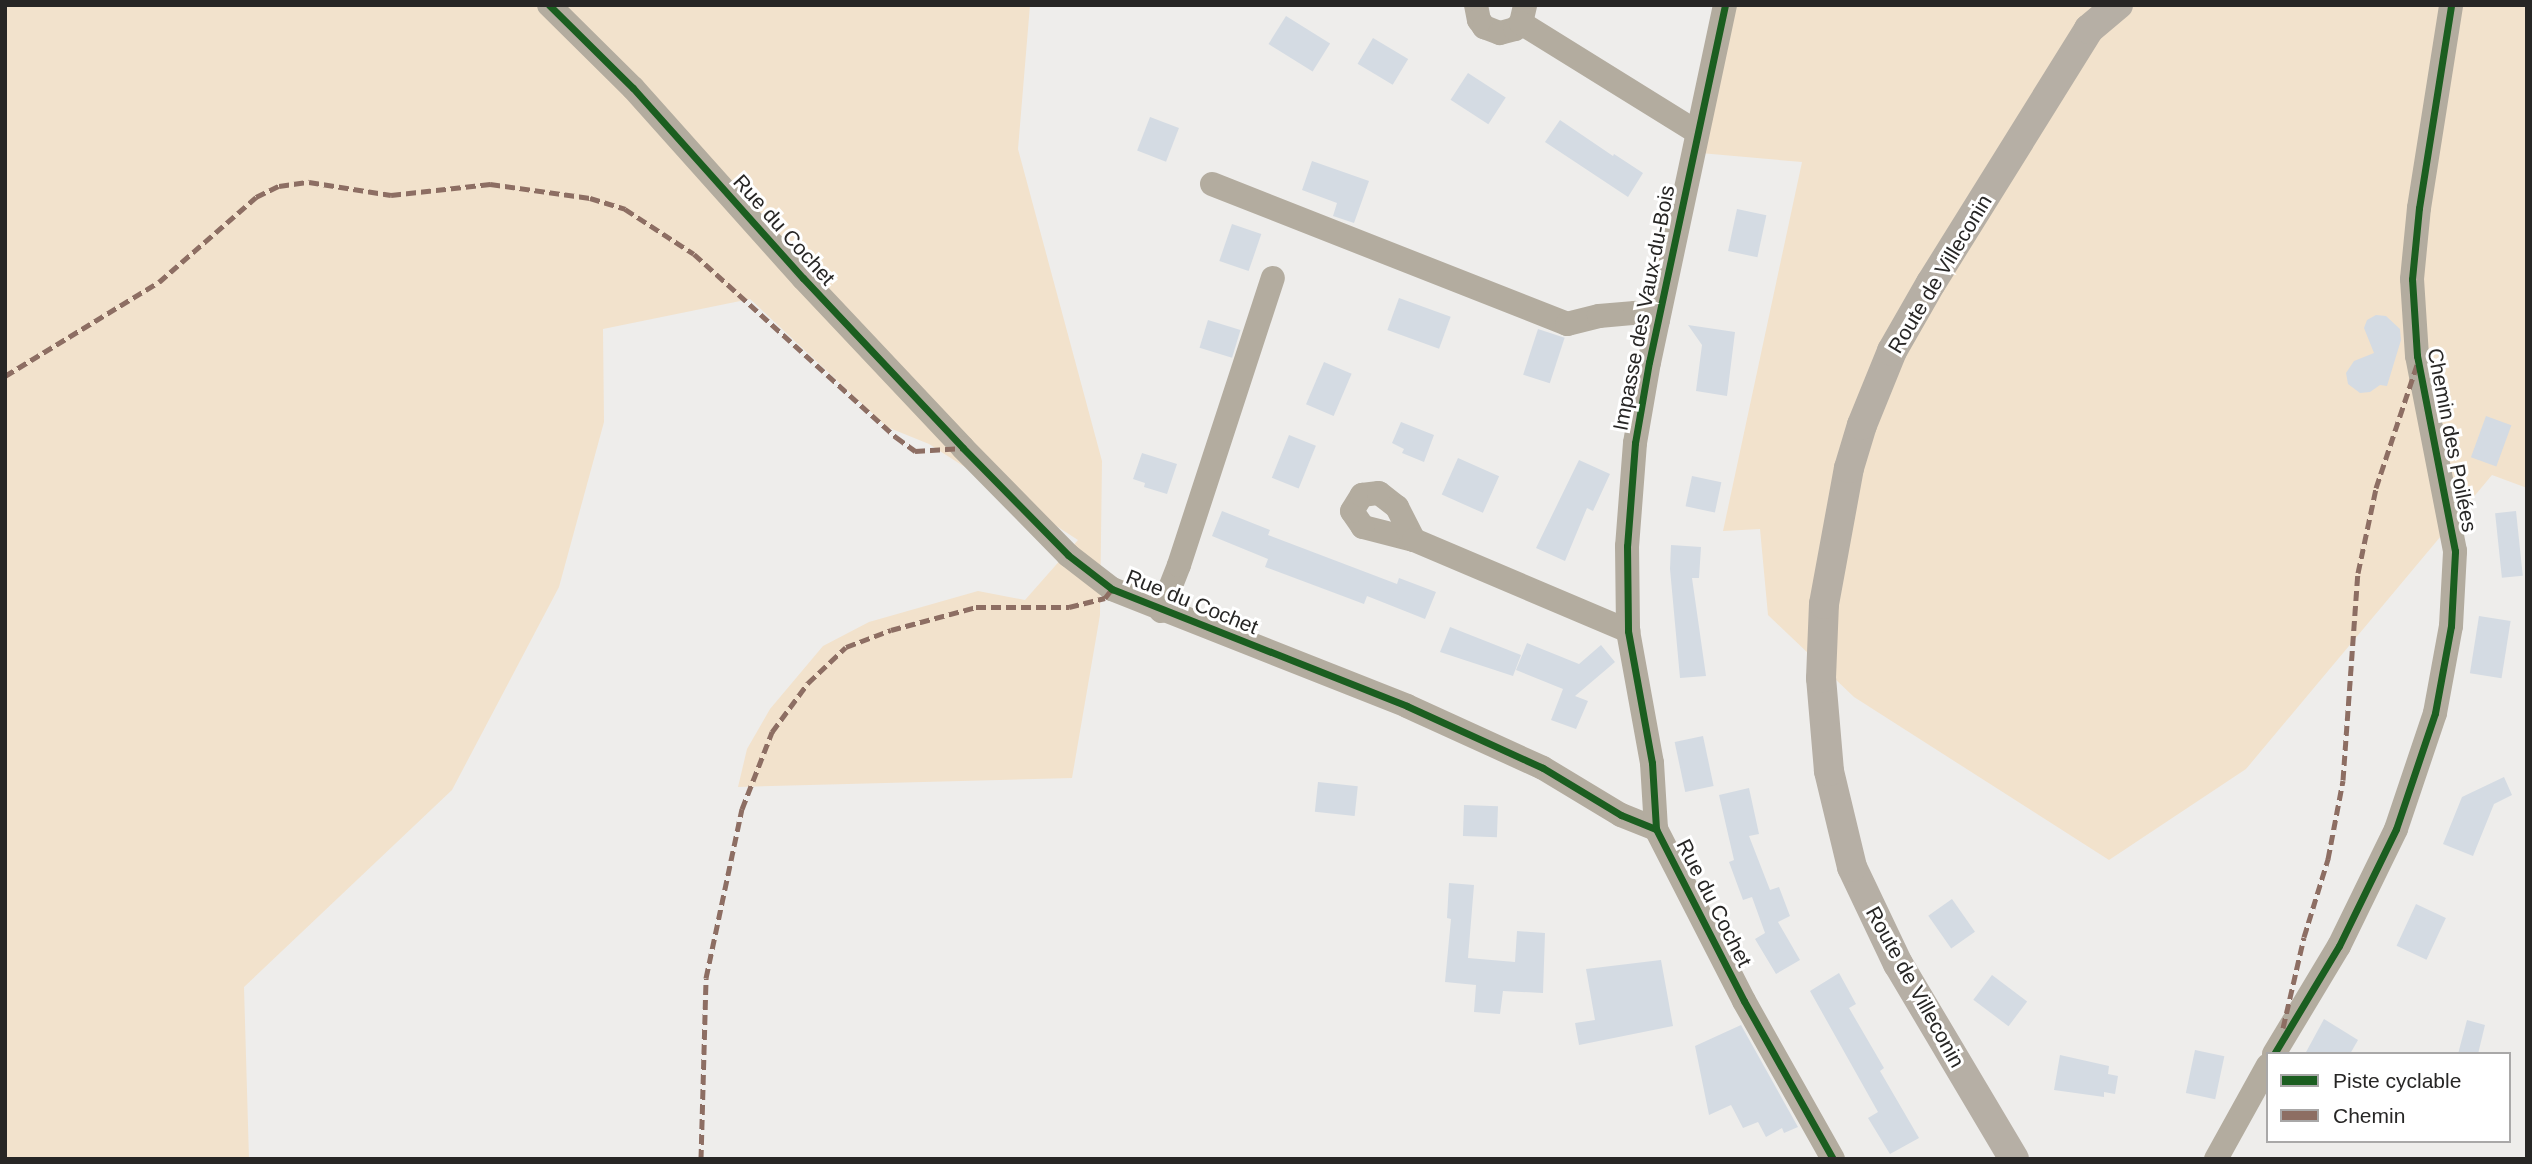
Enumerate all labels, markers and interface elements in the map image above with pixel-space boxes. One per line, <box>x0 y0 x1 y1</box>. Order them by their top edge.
street label: Rue du Cochet <box>728 170 840 290</box>
street label: Impasse des Vaux-du-Bois <box>1608 183 1680 433</box>
street label: Route de Villeconin <box>1883 190 1997 358</box>
street label: Chemin des Poilées <box>2422 346 2482 534</box>
street label: Rue du Cochet <box>1122 564 1262 640</box>
street label: Rue du Cochet <box>1671 835 1757 971</box>
street label: Route de Villeconin <box>1860 902 1970 1072</box>
legend <box>2266 1052 2511 1143</box>
text: Piste cyclable <box>2333 1069 2461 1092</box>
text: Chemin <box>2333 1104 2405 1127</box>

